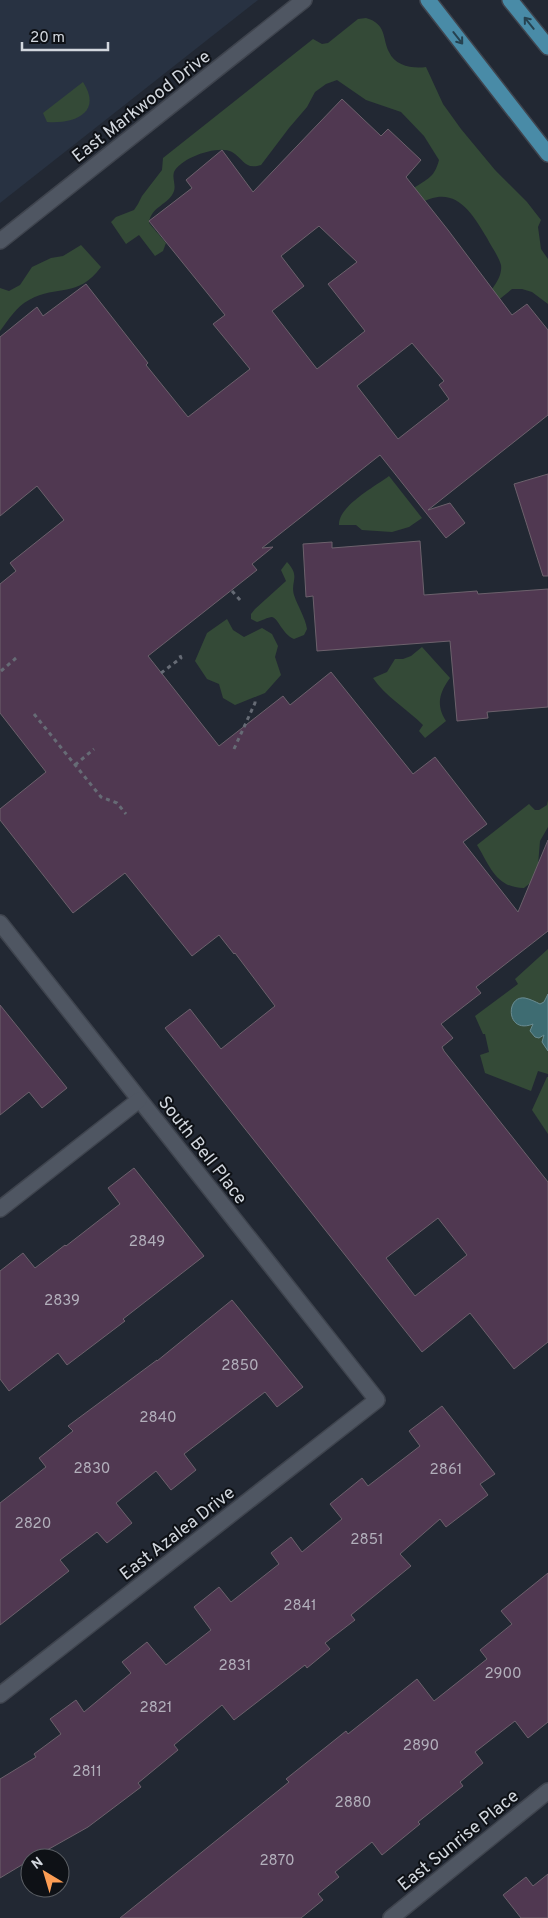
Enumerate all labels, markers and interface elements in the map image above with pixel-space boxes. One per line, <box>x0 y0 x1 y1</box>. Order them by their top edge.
one-way arrow <box>523 17 534 30</box>
scale bar <box>22 20 109 52</box>
text: 20 m <box>30 29 65 48</box>
one-way arrow <box>452 32 463 45</box>
street label: East Markwood Drive <box>68 46 216 168</box>
street label: South Bell Place <box>152 1092 251 1210</box>
house number: 2849 <box>129 1233 165 1252</box>
house number: 2839 <box>44 1292 80 1311</box>
house number: 2850 <box>221 1357 259 1376</box>
house number: 2840 <box>139 1409 177 1428</box>
house number: 2830 <box>74 1460 110 1479</box>
house number: 2861 <box>430 1461 462 1480</box>
street label: East Azalea Drive <box>116 1482 240 1586</box>
house number: 2820 <box>15 1515 51 1534</box>
house number: 2851 <box>350 1531 384 1550</box>
house number: 2841 <box>283 1597 317 1616</box>
house number: 2831 <box>219 1657 251 1676</box>
house number: 2900 <box>484 1665 522 1684</box>
house number: 2821 <box>140 1699 172 1718</box>
house number: 2890 <box>403 1737 439 1756</box>
house number: 2811 <box>72 1763 102 1782</box>
street label: East Sunrise Place <box>394 1785 524 1897</box>
house number: 2880 <box>335 1794 372 1813</box>
north arrow <box>20 1848 70 1898</box>
house number: 2870 <box>259 1852 295 1871</box>
text: N <box>29 1854 47 1874</box>

